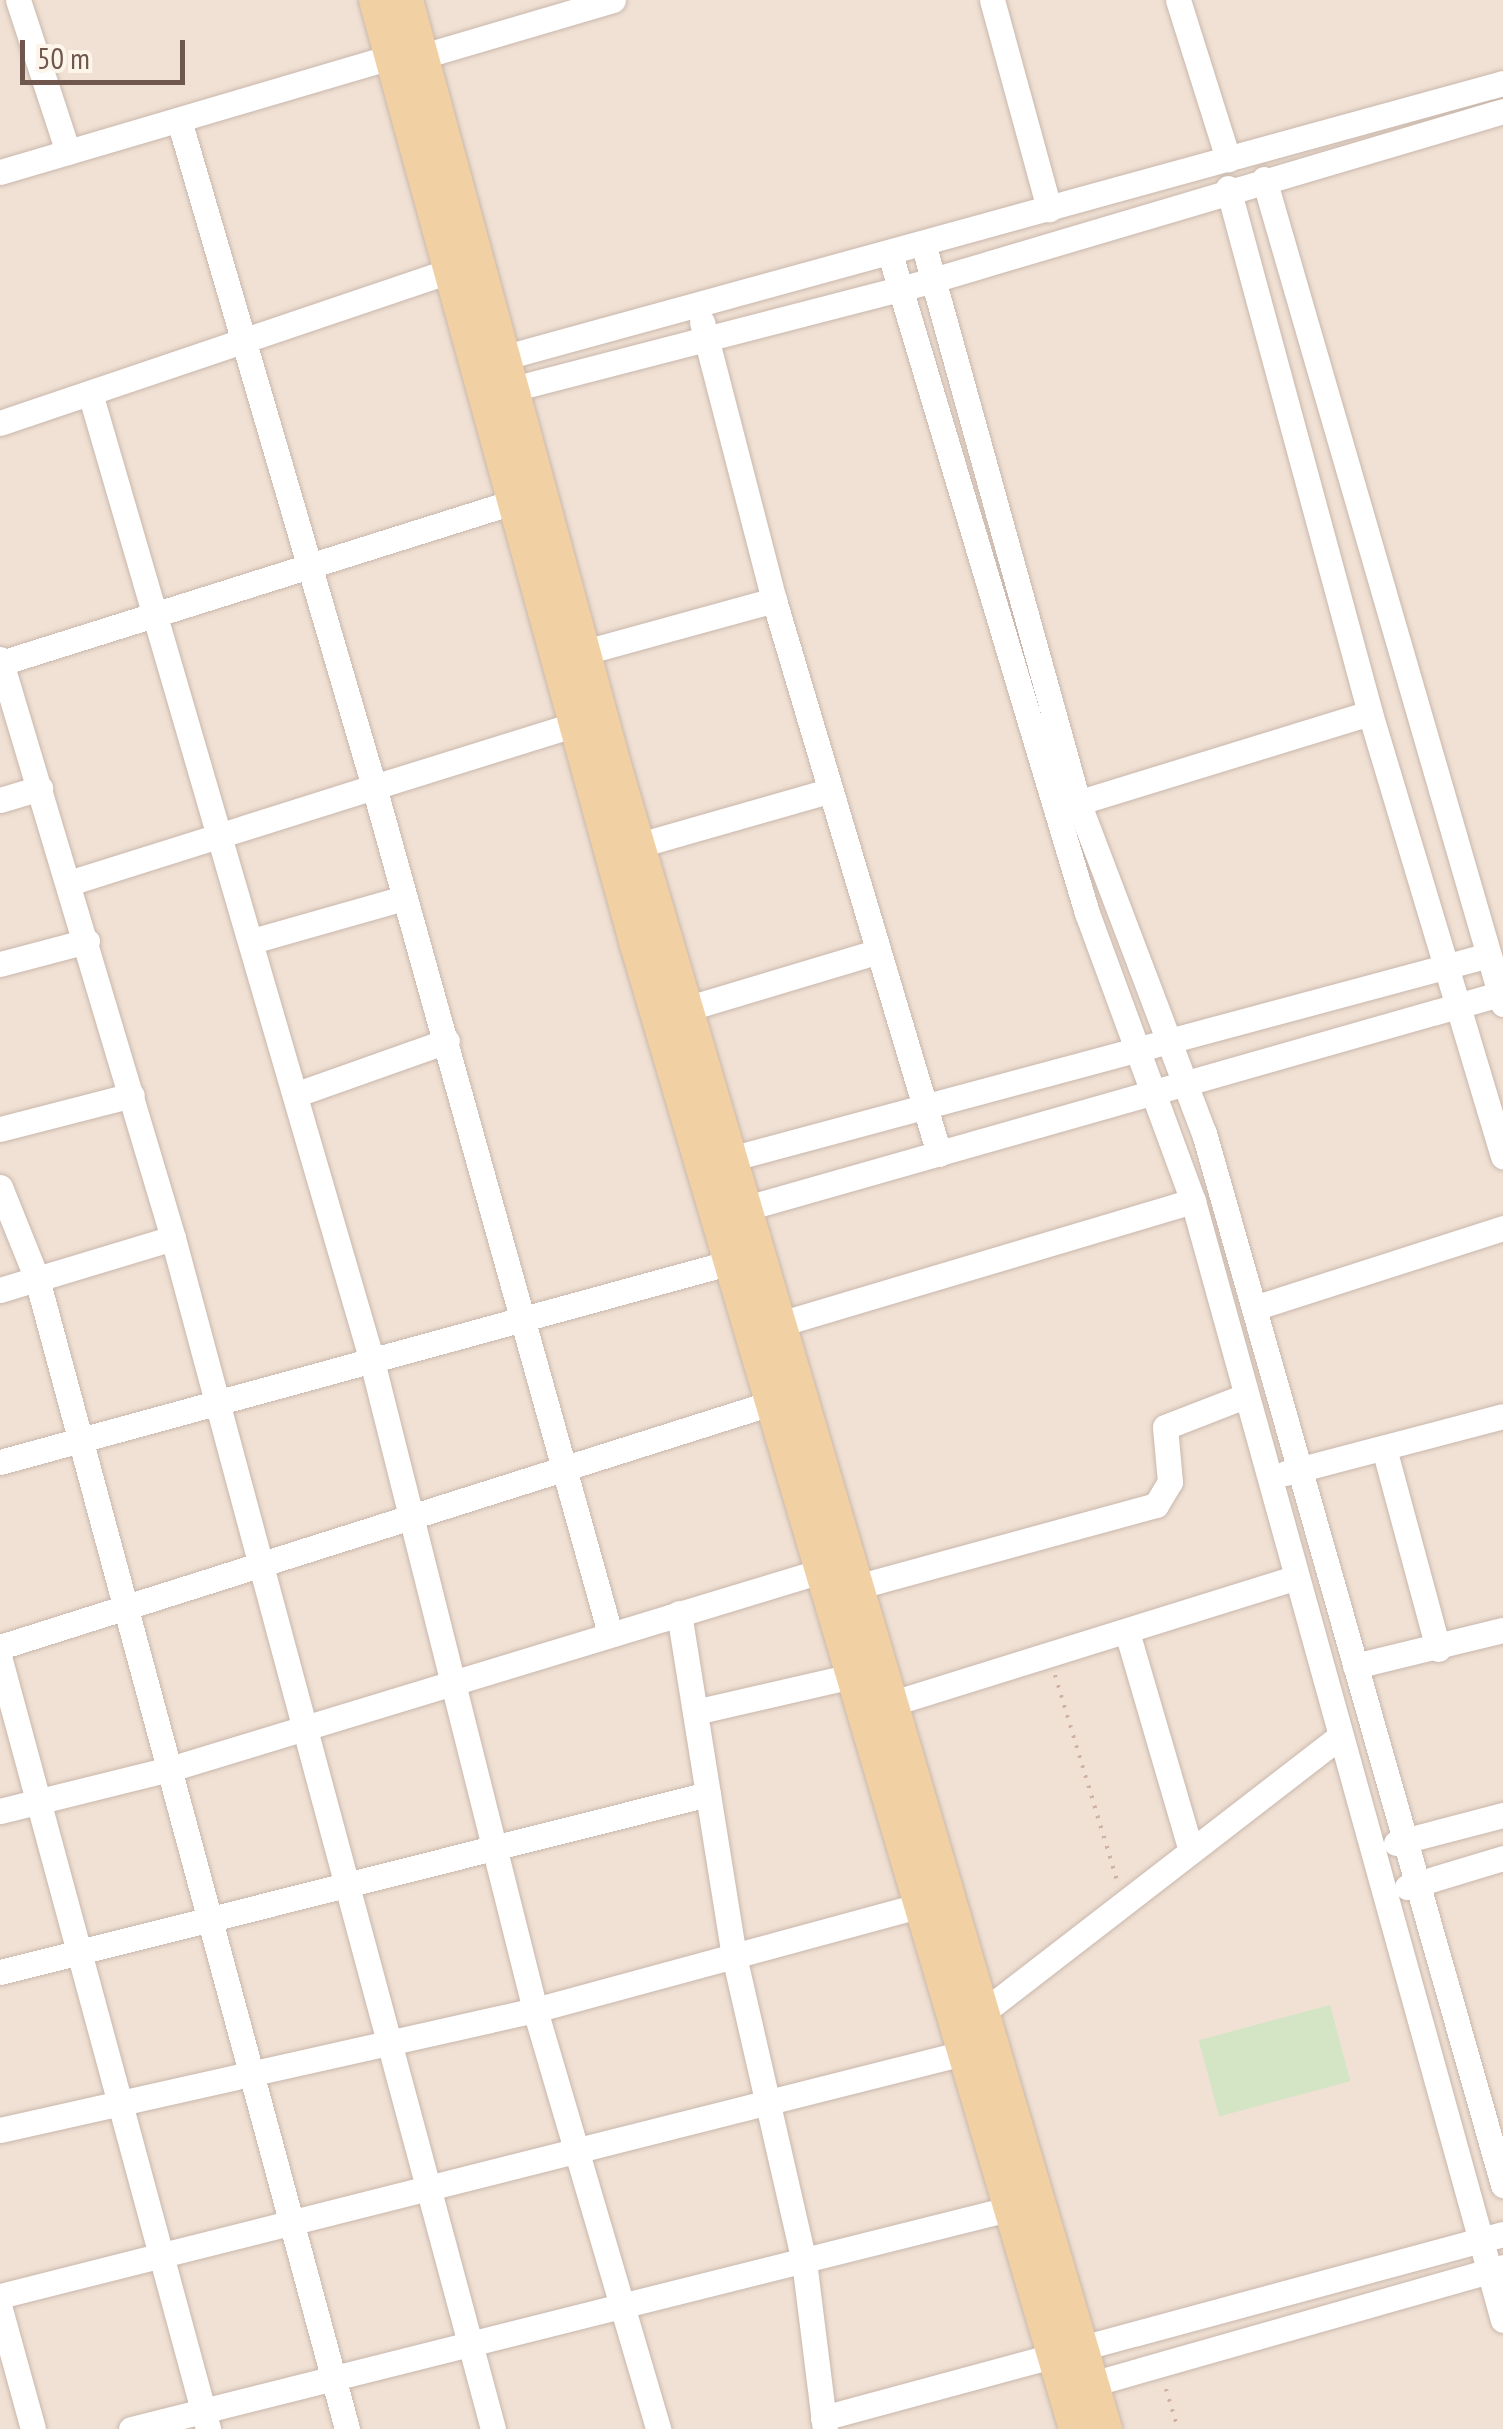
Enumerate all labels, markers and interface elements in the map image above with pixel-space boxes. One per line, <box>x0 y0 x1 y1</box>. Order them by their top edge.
scale bar <box>25 20 190 82</box>
text: 50 m <box>37 38 90 77</box>

